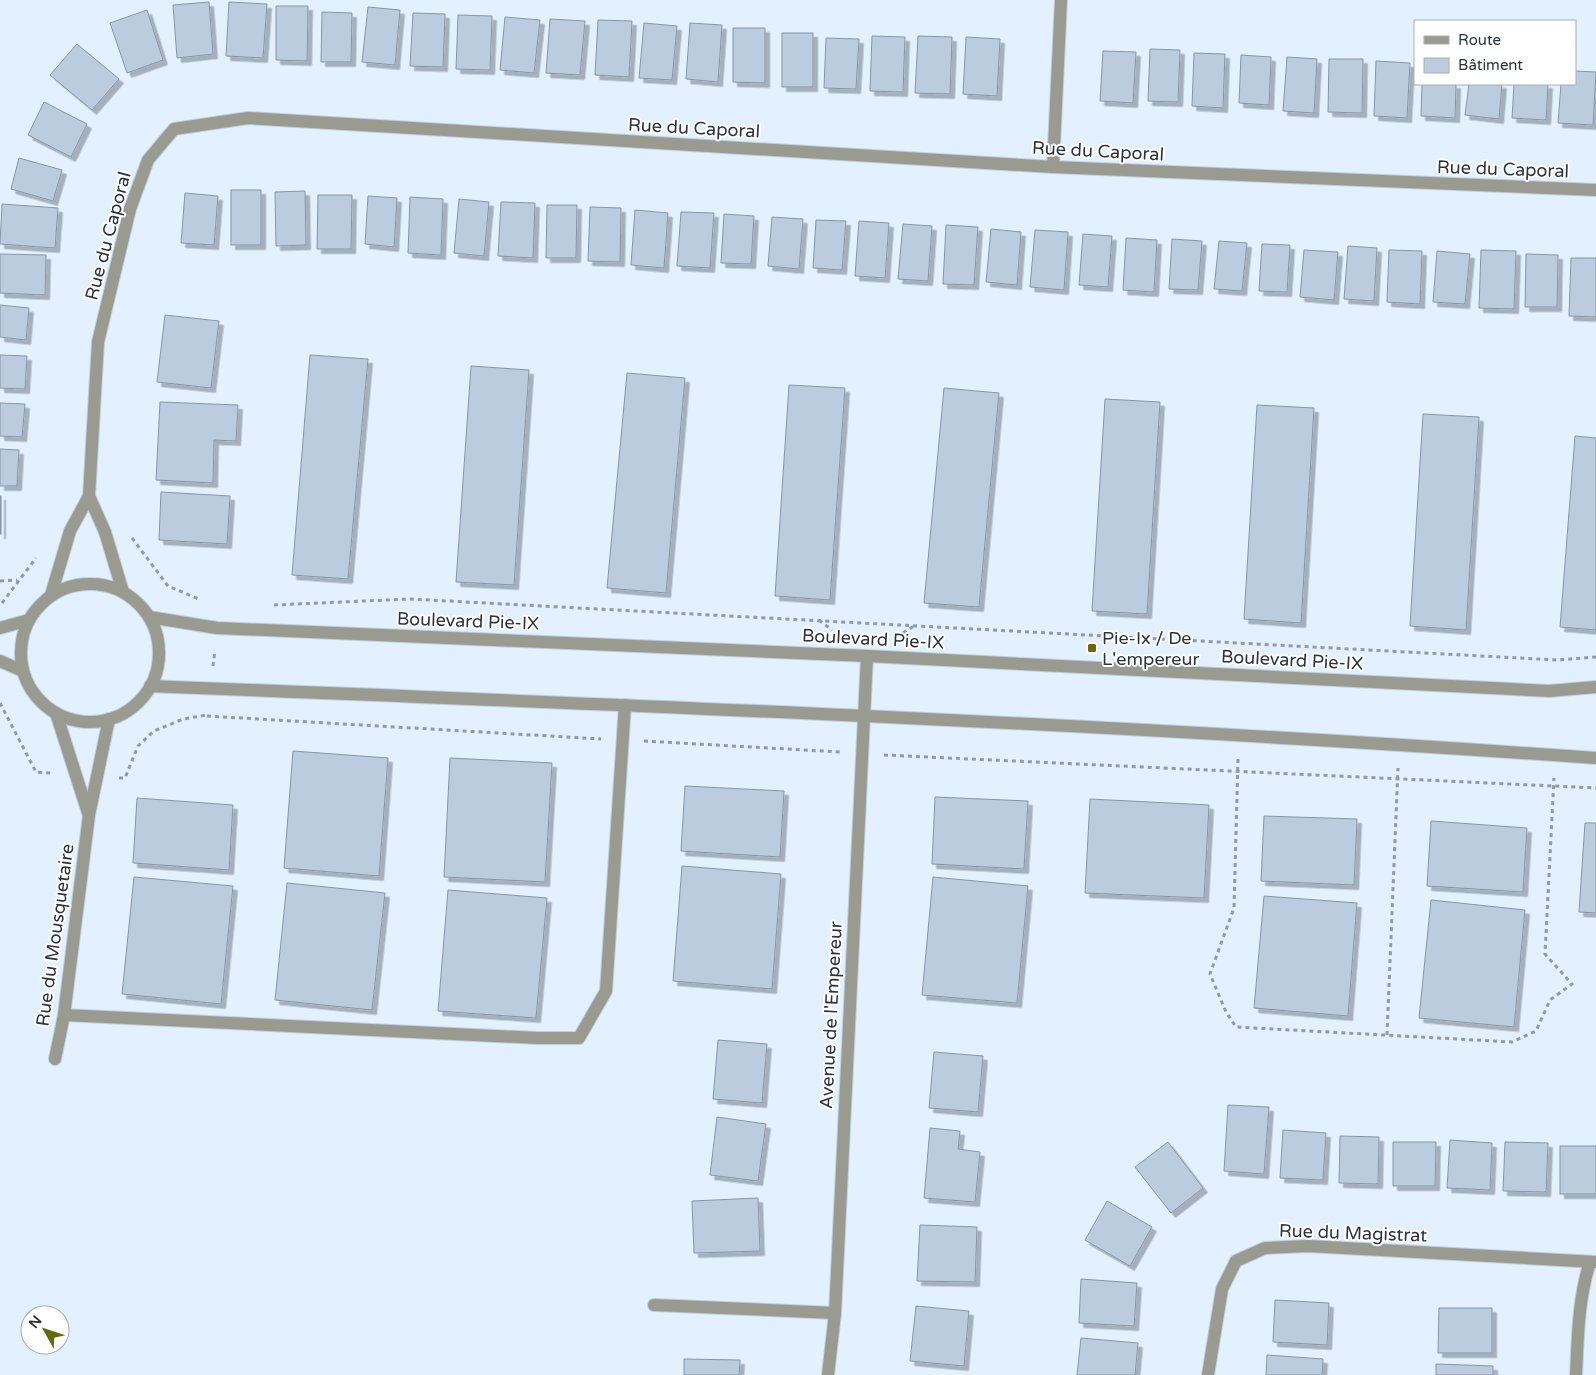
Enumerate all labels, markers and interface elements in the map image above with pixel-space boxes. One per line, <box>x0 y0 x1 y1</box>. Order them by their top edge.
legend <box>1414 20 1576 85</box>
text: Route <box>1458 31 1501 49</box>
text: Bâtiment <box>1458 56 1523 74</box>
street label: Rue du Caporal <box>627 114 761 142</box>
street label: Rue du Caporal <box>1031 137 1165 165</box>
street label: Rue du Caporal <box>1437 156 1569 182</box>
street label: Rue du Caporal <box>80 169 136 303</box>
street label: Boulevard Pie-IX <box>397 608 539 634</box>
street label: Boulevard Pie-IX <box>801 624 945 654</box>
place label: Pie-Ix / De L'empereur <box>1102 627 1199 670</box>
marker: Pie-Ix / De L'empereur <box>1086 642 1098 654</box>
street label: Boulevard Pie-IX <box>1220 645 1364 675</box>
street label: Rue du Mousquetaire <box>31 842 79 1028</box>
street label: Avenue de l'Empereur <box>815 920 847 1109</box>
street label: Rue du Magistrat <box>1279 1219 1428 1247</box>
north arrow <box>20 1305 70 1355</box>
text: N <box>25 1312 46 1332</box>

